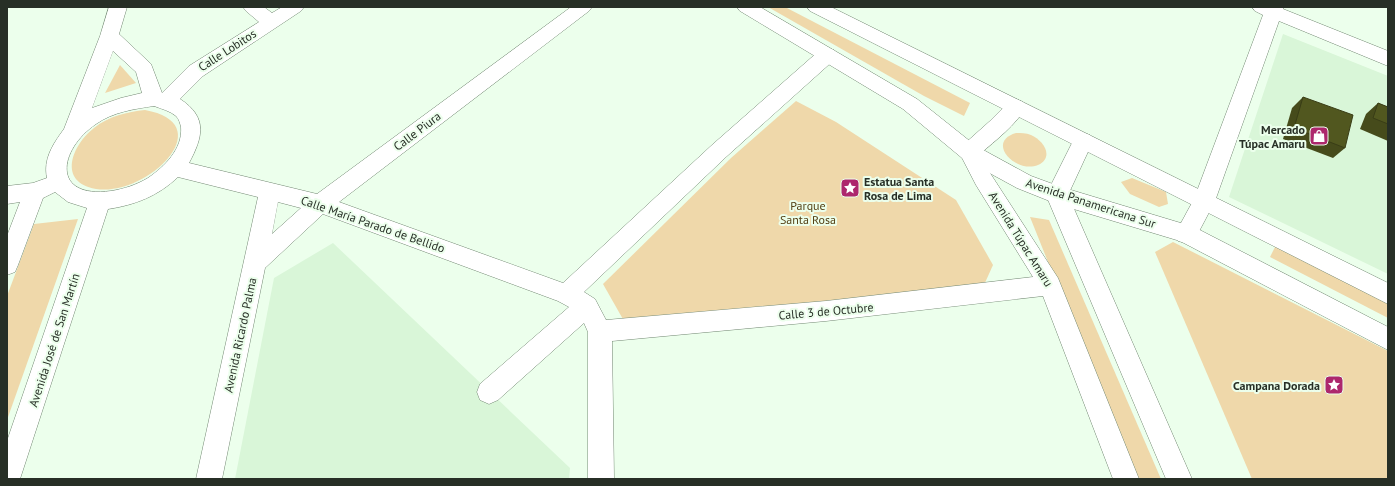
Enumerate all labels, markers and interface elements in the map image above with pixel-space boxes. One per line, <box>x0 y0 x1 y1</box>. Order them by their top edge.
street label: Calle Lobitos <box>195 26 259 74</box>
street label: Calle Piura <box>390 108 444 154</box>
place label: Mercado Túpac Amaru <box>1239 122 1306 151</box>
shop icon: Mercado Túpac Amaru <box>1308 125 1330 147</box>
place label: Estatua Santa Rosa de Lima <box>864 174 934 203</box>
street label: Avenida Panamericana Sur <box>1024 175 1158 231</box>
place icon: Estatua Santa Rosa de Lima <box>839 177 861 199</box>
street label: Avenida Túpac Amaru <box>986 189 1056 289</box>
street label: Calle María Parado de Bellido <box>299 192 447 256</box>
park label: Parque Santa Rosa <box>780 198 836 227</box>
street label: Avenida José de San Martín <box>25 271 83 409</box>
street label: Avenida Ricardo Palma <box>220 276 260 394</box>
street label: Calle 3 de Octubre <box>778 299 874 323</box>
place icon: Campana Dorada <box>1323 374 1345 396</box>
place label: Campana Dorada <box>1233 378 1320 393</box>

